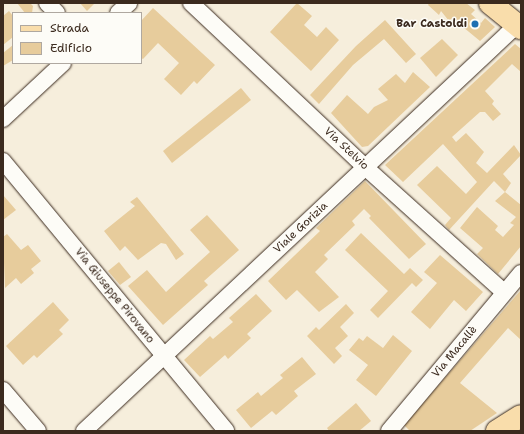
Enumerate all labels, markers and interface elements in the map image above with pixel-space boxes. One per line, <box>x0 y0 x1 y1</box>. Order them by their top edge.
legend <box>12 12 142 64</box>
place label: Bar Castoldi <box>396 17 467 31</box>
marker: Bar Castoldi <box>470 19 480 29</box>
text: Strada <box>50 20 89 36</box>
text: Edificio <box>50 40 92 56</box>
street label: Via Stelvio <box>321 125 371 173</box>
street label: Viale Gorizia <box>271 200 331 256</box>
street label: Via Giuseppe Pirovano <box>72 246 156 346</box>
street label: Via Macallè <box>430 324 480 380</box>

